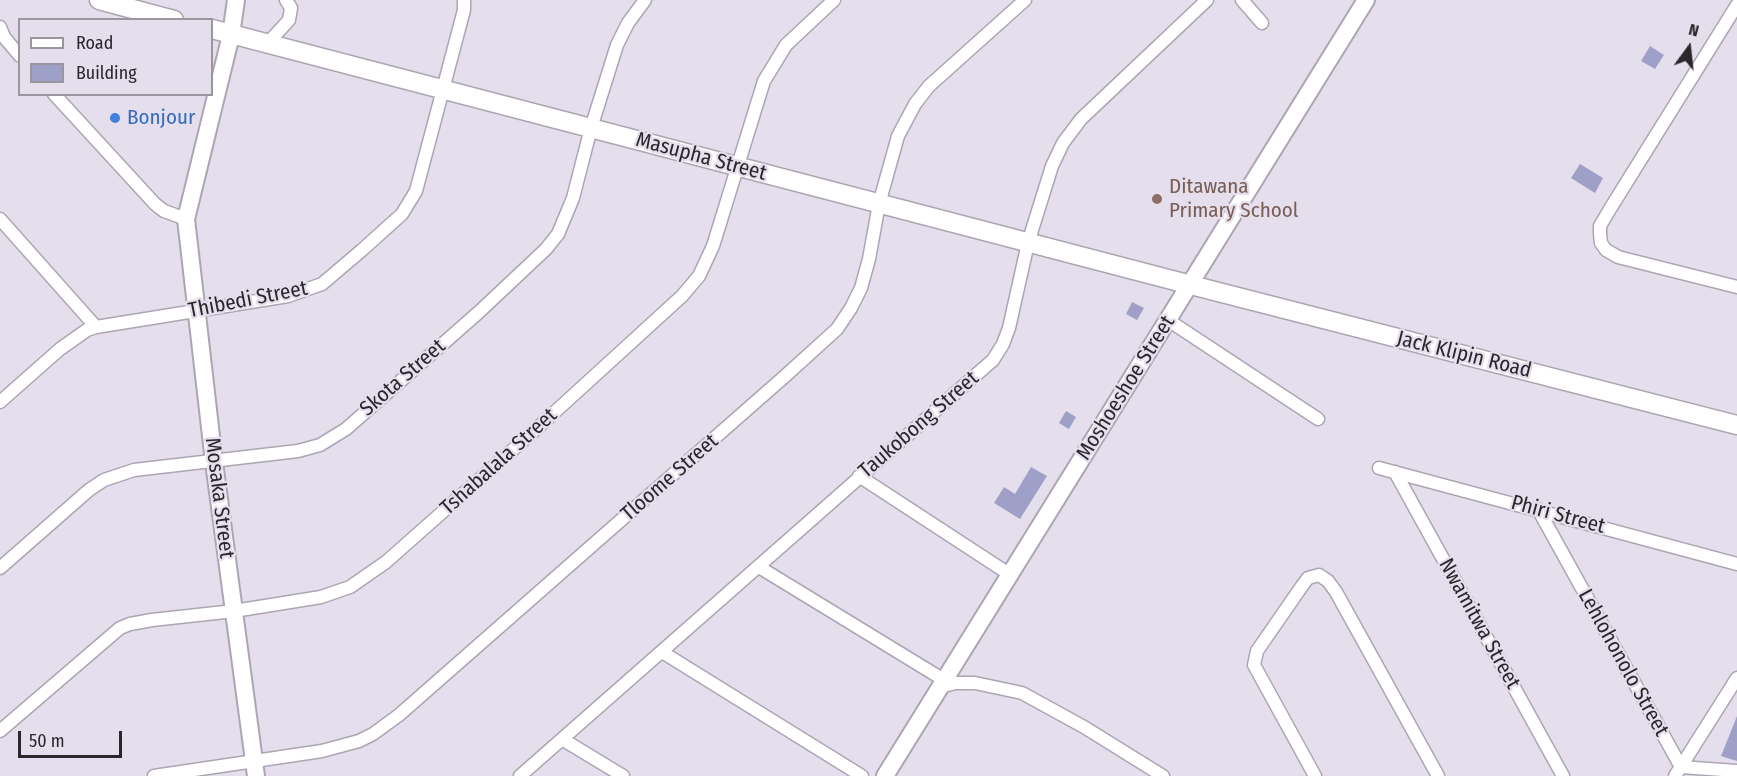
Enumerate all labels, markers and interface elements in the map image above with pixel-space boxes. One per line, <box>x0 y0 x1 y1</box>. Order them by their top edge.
legend <box>18 18 213 96</box>
north arrow <box>1659 18 1719 78</box>
text: N <box>1687 20 1701 41</box>
text: Road <box>76 32 113 54</box>
text: Building <box>76 62 137 84</box>
place label: Bonjour <box>127 105 195 131</box>
marker: Bonjour <box>108 111 122 125</box>
street label: Masupha Street <box>633 127 769 187</box>
place label: Ditawana Primary School <box>1169 174 1298 224</box>
marker: Ditawana Primary School <box>1150 192 1164 206</box>
street label: Thibedi Street <box>186 276 310 324</box>
street label: Moshoeshoe Street <box>1071 311 1181 465</box>
street label: Jack Klipin Road <box>1394 326 1534 384</box>
street label: Skota Street <box>355 334 451 422</box>
street label: Taukobong Street <box>854 366 984 484</box>
street label: Tshabalala Street <box>436 403 562 521</box>
street label: Tloome Street <box>616 429 724 527</box>
street label: Mosaka Street <box>199 436 239 560</box>
street label: Phiri Street <box>1508 490 1608 540</box>
street label: Nwamitwa Street <box>1433 554 1525 694</box>
street label: Lehlohonolo Street <box>1572 585 1674 741</box>
scale bar <box>21 719 124 757</box>
text: 50 m <box>29 730 65 752</box>

